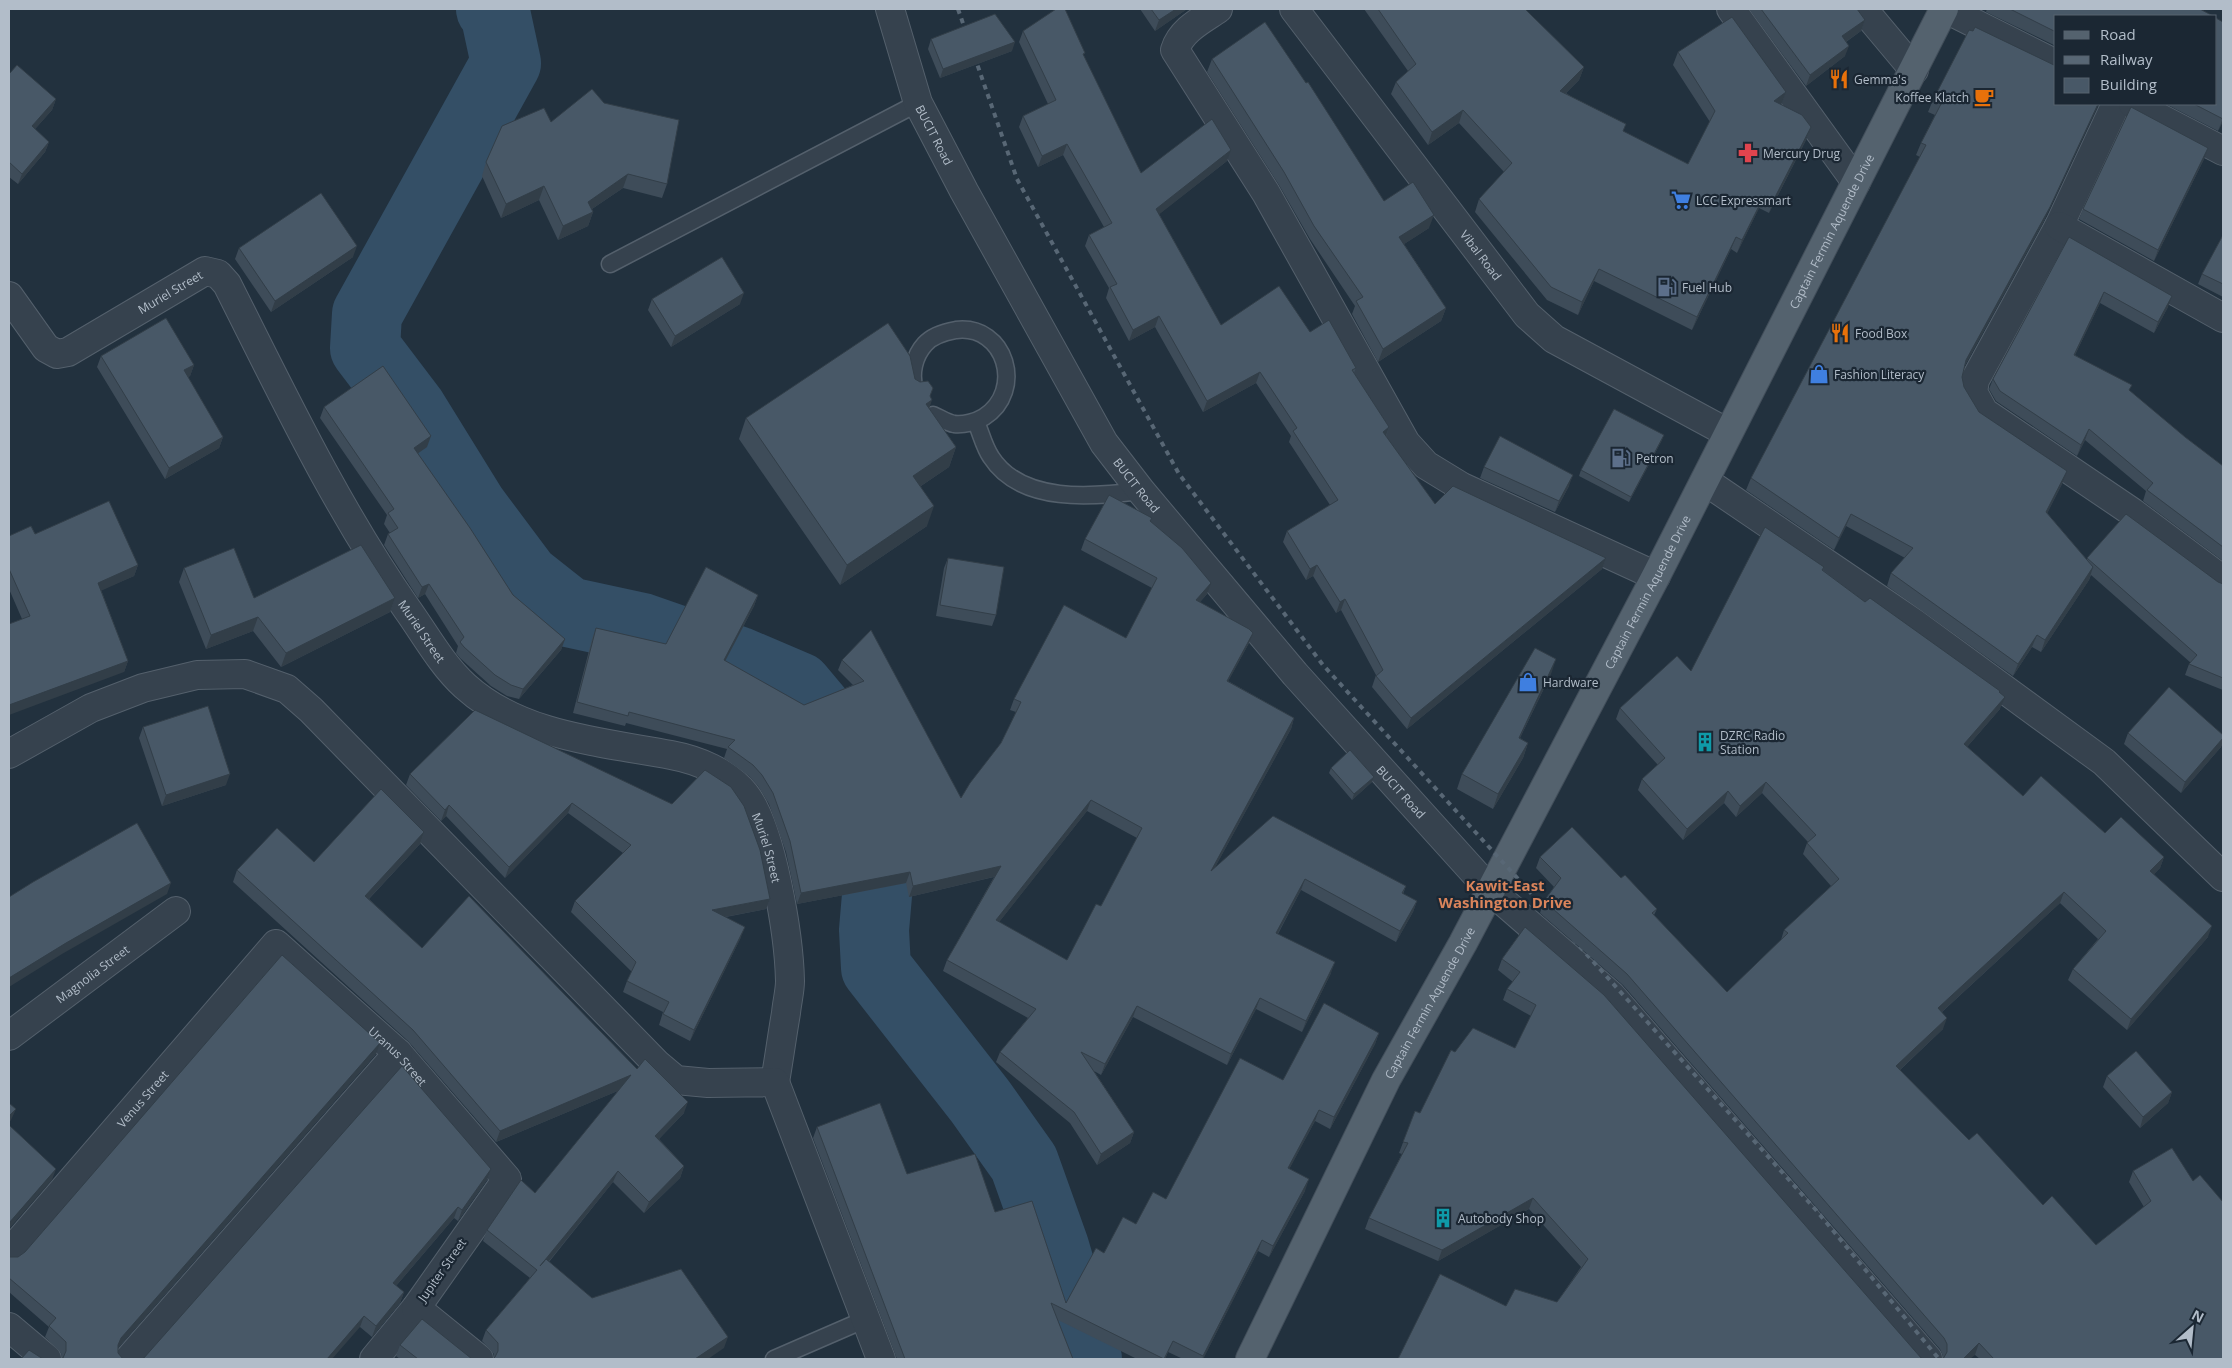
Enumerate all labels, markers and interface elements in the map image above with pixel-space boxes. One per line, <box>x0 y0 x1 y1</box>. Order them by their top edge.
legend <box>2054 15 2217 105</box>
text: Road <box>2100 24 2136 44</box>
text: Railway <box>2100 49 2153 69</box>
restaurant icon: Gemma's <box>1828 68 1850 90</box>
place label: Gemma's <box>1854 71 1907 88</box>
text: Building <box>2100 74 2157 94</box>
cafe icon: Koffee Klatch <box>1973 86 1995 108</box>
place label: Koffee Klatch <box>1895 89 1969 106</box>
street label: BUCIT Road <box>912 102 957 168</box>
pharmacy icon: Mercury Drug <box>1737 142 1759 164</box>
place label: Mercury Drug <box>1763 145 1841 162</box>
street label: Captain Fermin Aquende Drive <box>1785 151 1878 311</box>
supermarket icon: LCC Expressmart <box>1670 189 1692 211</box>
place label: LCC Expressmart <box>1696 192 1791 209</box>
street label: Vibal Road <box>1457 226 1506 283</box>
street label: Muriel Street <box>134 266 206 317</box>
fuel station icon: Fuel Hub <box>1656 276 1678 298</box>
place label: Fuel Hub <box>1682 279 1732 296</box>
restaurant icon: Food Box <box>1829 322 1851 344</box>
place label: Food Box <box>1855 325 1908 342</box>
shop icon: Fashion Literacy <box>1808 363 1830 385</box>
place label: Fashion Literacy <box>1834 366 1925 383</box>
fuel station icon: Petron <box>1610 447 1632 469</box>
place label: Petron <box>1636 450 1674 467</box>
street label: BUCIT Road <box>1110 454 1164 516</box>
street label: Captain Fermin Aquende Drive <box>1600 512 1694 672</box>
street label: Muriel Street <box>395 596 449 666</box>
shop icon: Hardware <box>1517 671 1539 693</box>
place label: Hardware <box>1543 674 1599 691</box>
place label: DZRC Radio Station <box>1720 727 1785 758</box>
building icon: DZRC Radio Station <box>1694 731 1716 753</box>
street label: BUCIT Road <box>1373 762 1430 822</box>
street label: Muriel Street <box>748 810 785 884</box>
district label: Kawit-East Washington Drive <box>1438 875 1572 912</box>
street label: Captain Fermin Aquende Drive <box>1380 924 1479 1082</box>
street label: Magnolia Street <box>52 941 133 1007</box>
street label: Uranus Street <box>365 1022 431 1089</box>
street label: Venus Street <box>113 1066 172 1131</box>
building icon: Autobody Shop <box>1432 1207 1454 1229</box>
place label: Autobody Shop <box>1458 1210 1544 1227</box>
street label: Jupiter Street <box>413 1235 470 1306</box>
north arrow <box>2167 1303 2217 1353</box>
text: N <box>2189 1305 2208 1327</box>

